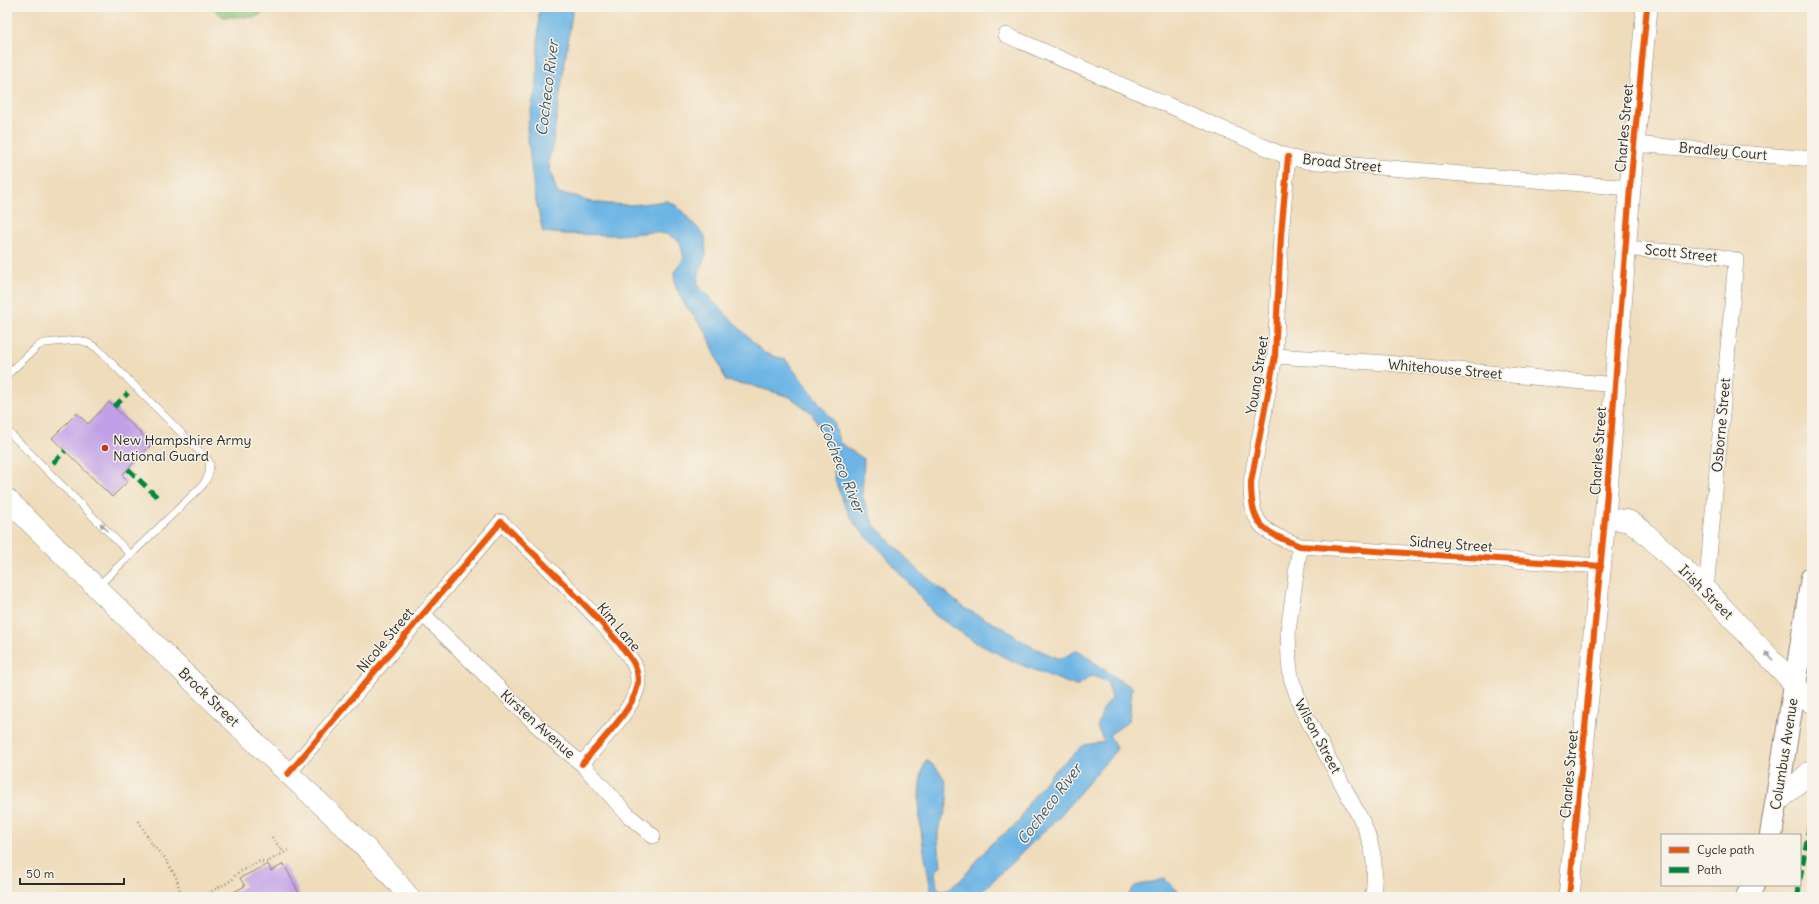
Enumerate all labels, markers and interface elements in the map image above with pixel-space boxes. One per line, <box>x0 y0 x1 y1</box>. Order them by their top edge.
water label: Cocheco River <box>532 37 563 137</box>
street label: Charles Street <box>1611 83 1637 173</box>
street label: Bradley Court <box>1678 138 1768 164</box>
street label: Broad Street <box>1302 150 1383 176</box>
street label: Scott Street <box>1644 240 1718 266</box>
street label: Young Street <box>1242 334 1272 416</box>
street label: Whitehouse Street <box>1387 355 1503 383</box>
street label: Osborne Street <box>1708 377 1734 473</box>
street label: Charles Street <box>1586 406 1610 496</box>
water label: Cocheco River <box>815 419 870 517</box>
place label: New Hampshire Army National Guard <box>113 431 251 465</box>
marker: New Hampshire Army National Guard <box>100 443 110 453</box>
one-way arrow <box>99 522 109 532</box>
street label: Sidney Street <box>1409 532 1494 556</box>
street label: Irish Street <box>1675 561 1737 623</box>
street label: Kim Lane <box>593 599 645 655</box>
street label: Nicole Street <box>353 604 417 676</box>
one-way arrow <box>1765 652 1774 661</box>
street label: Brock Street <box>175 664 243 731</box>
street label: Kirsten Avenue <box>497 686 579 762</box>
street label: Wilson Street <box>1291 696 1345 777</box>
street label: Columbus Avenue <box>1766 697 1802 811</box>
street label: Charles Street <box>1556 729 1582 819</box>
water label: Cocheco River <box>1012 758 1087 848</box>
legend <box>1661 834 1801 886</box>
text: Cycle path <box>1697 842 1754 857</box>
scale bar <box>20 860 124 886</box>
text: Path <box>1697 862 1722 877</box>
text: 50 m <box>26 866 55 881</box>

